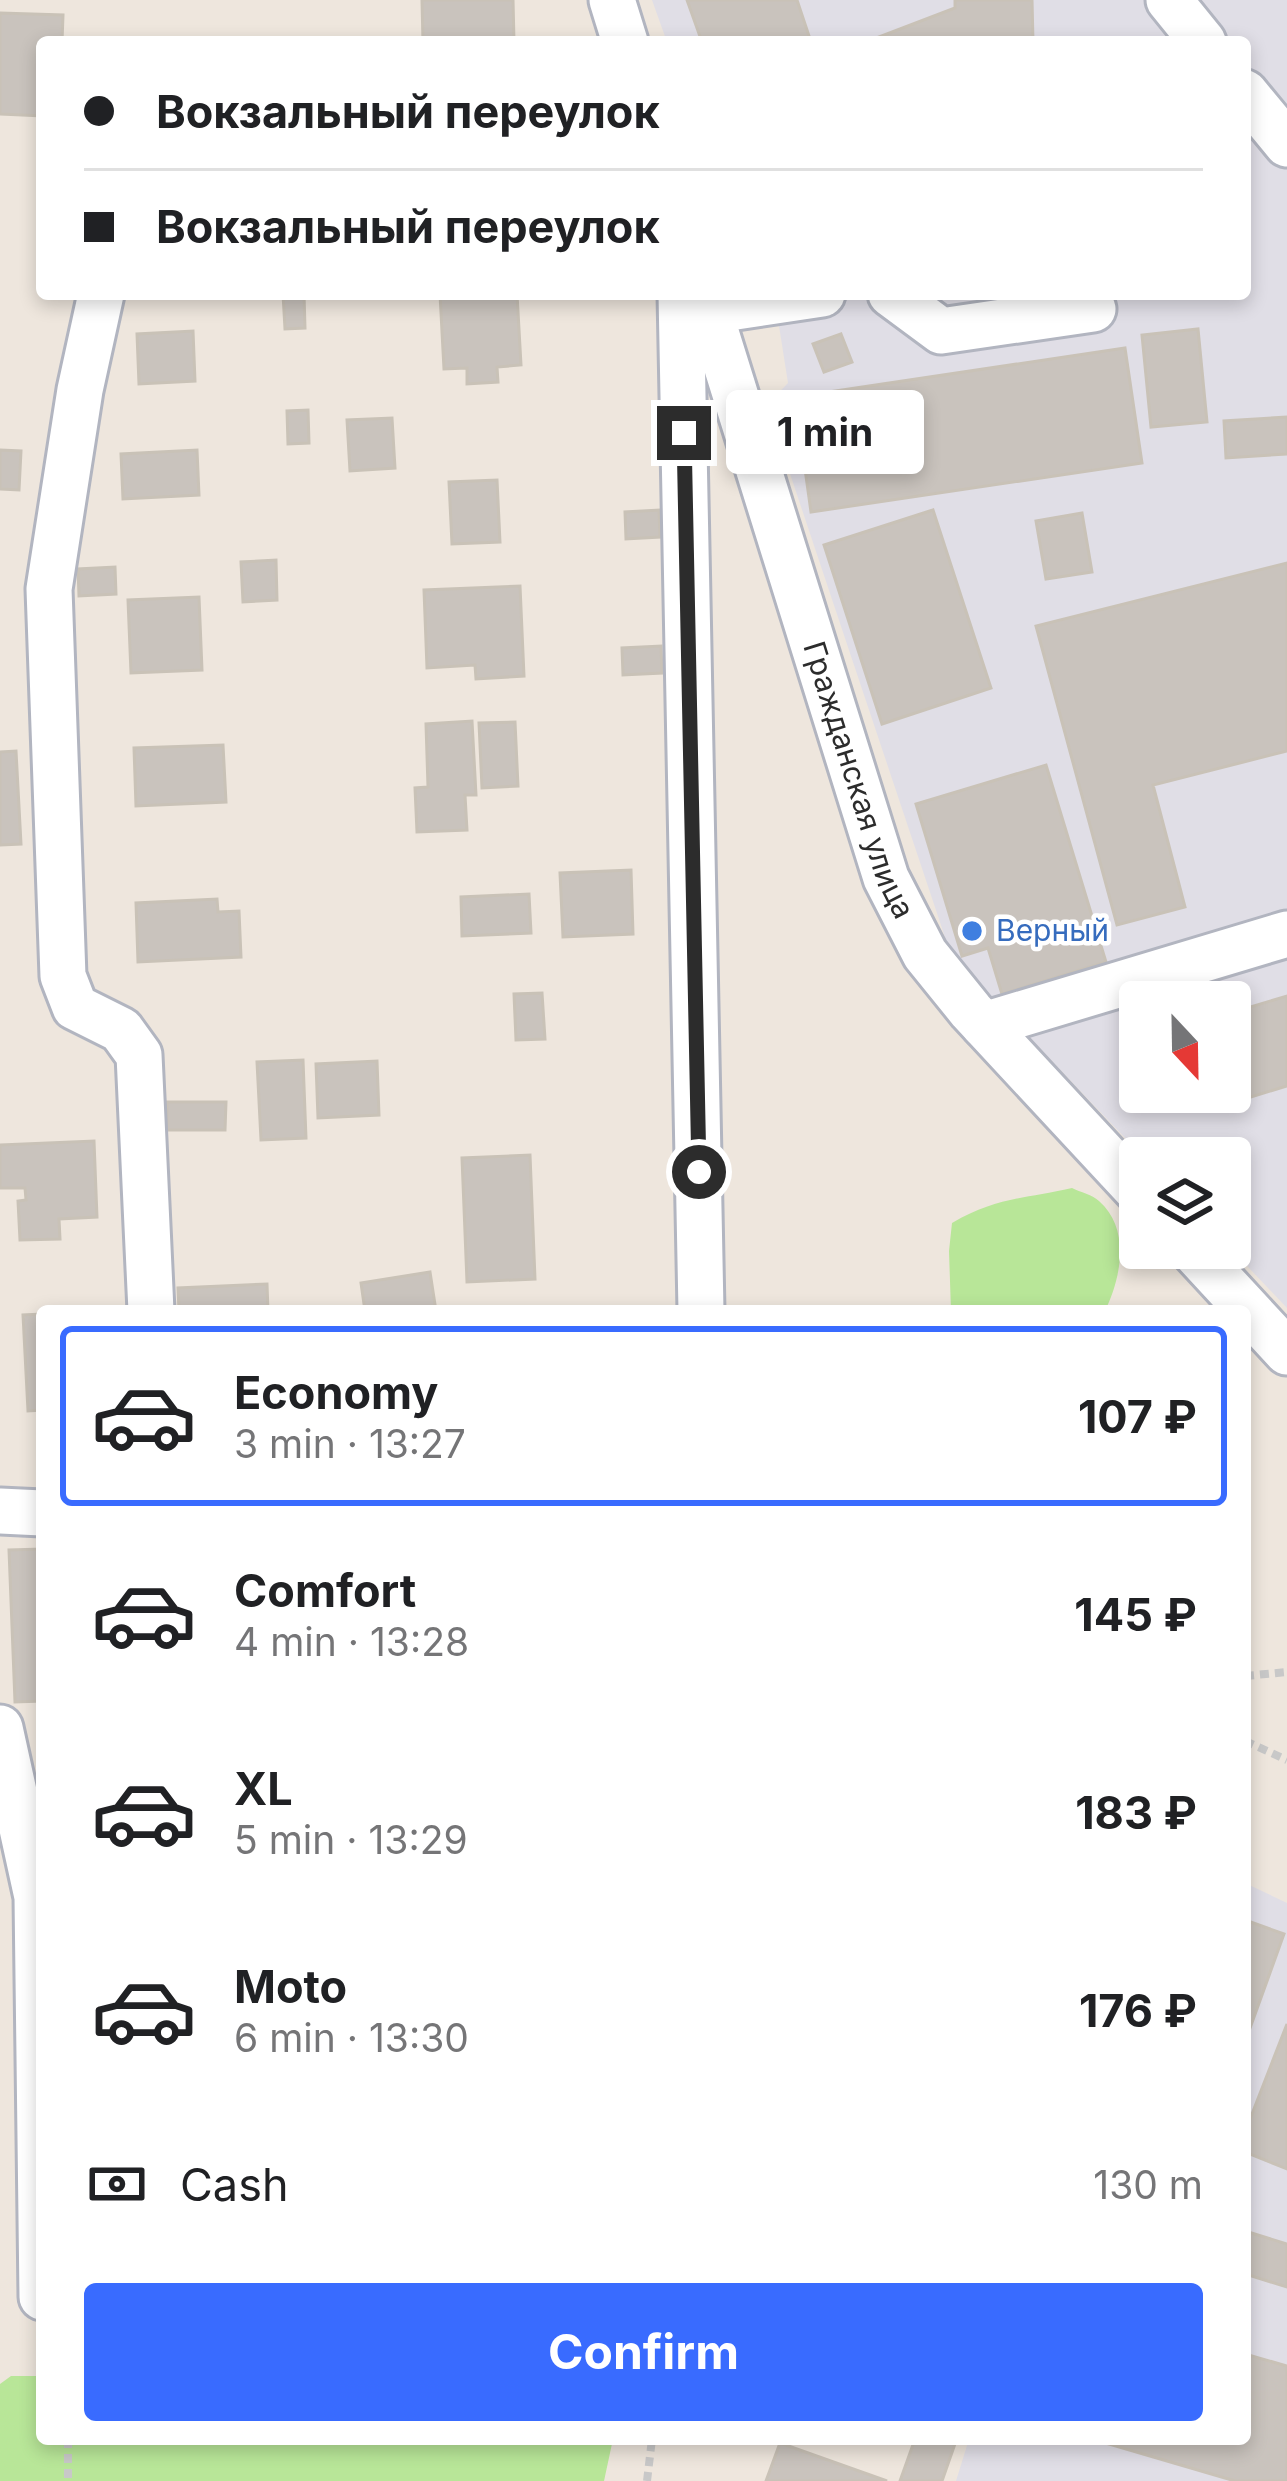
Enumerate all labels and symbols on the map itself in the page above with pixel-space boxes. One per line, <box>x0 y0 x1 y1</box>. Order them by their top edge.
callout: 1 min <box>726 391 924 475</box>
route end <box>657 406 711 460</box>
street label: Гражданская улица <box>796 637 923 924</box>
place label: Верный <box>996 912 1109 948</box>
marker: Верный <box>959 918 985 944</box>
north arrow <box>1119 981 1251 1113</box>
route start <box>672 1145 726 1199</box>

